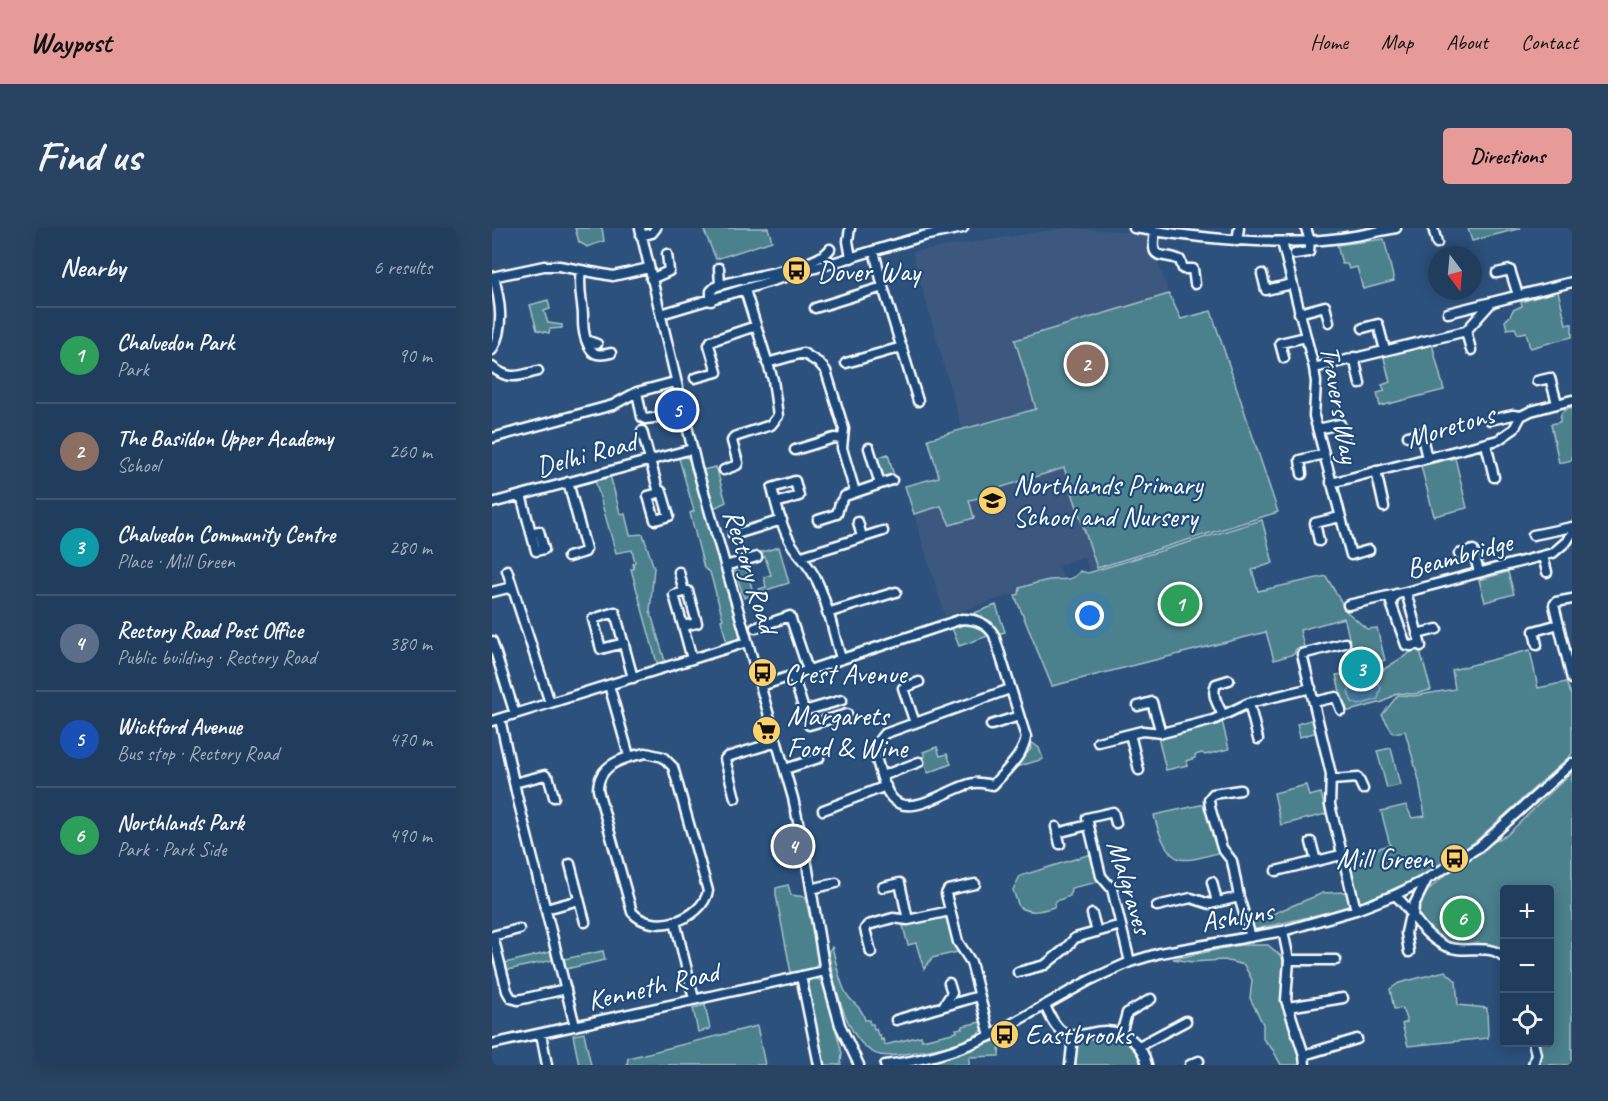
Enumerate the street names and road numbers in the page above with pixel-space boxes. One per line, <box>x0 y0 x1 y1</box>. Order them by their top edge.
street label: Travers Way <box>1312 342 1368 468</box>
street label: Moretons <box>1402 395 1501 456</box>
street label: Delhi Road <box>532 423 644 484</box>
street label: Rectory Road <box>716 505 788 641</box>
street label: Beambridge <box>1402 524 1518 586</box>
street label: Malgraves <box>1099 836 1162 941</box>
street label: Ashlyns <box>1198 892 1278 940</box>
street label: Kenneth Road <box>584 953 726 1018</box>

